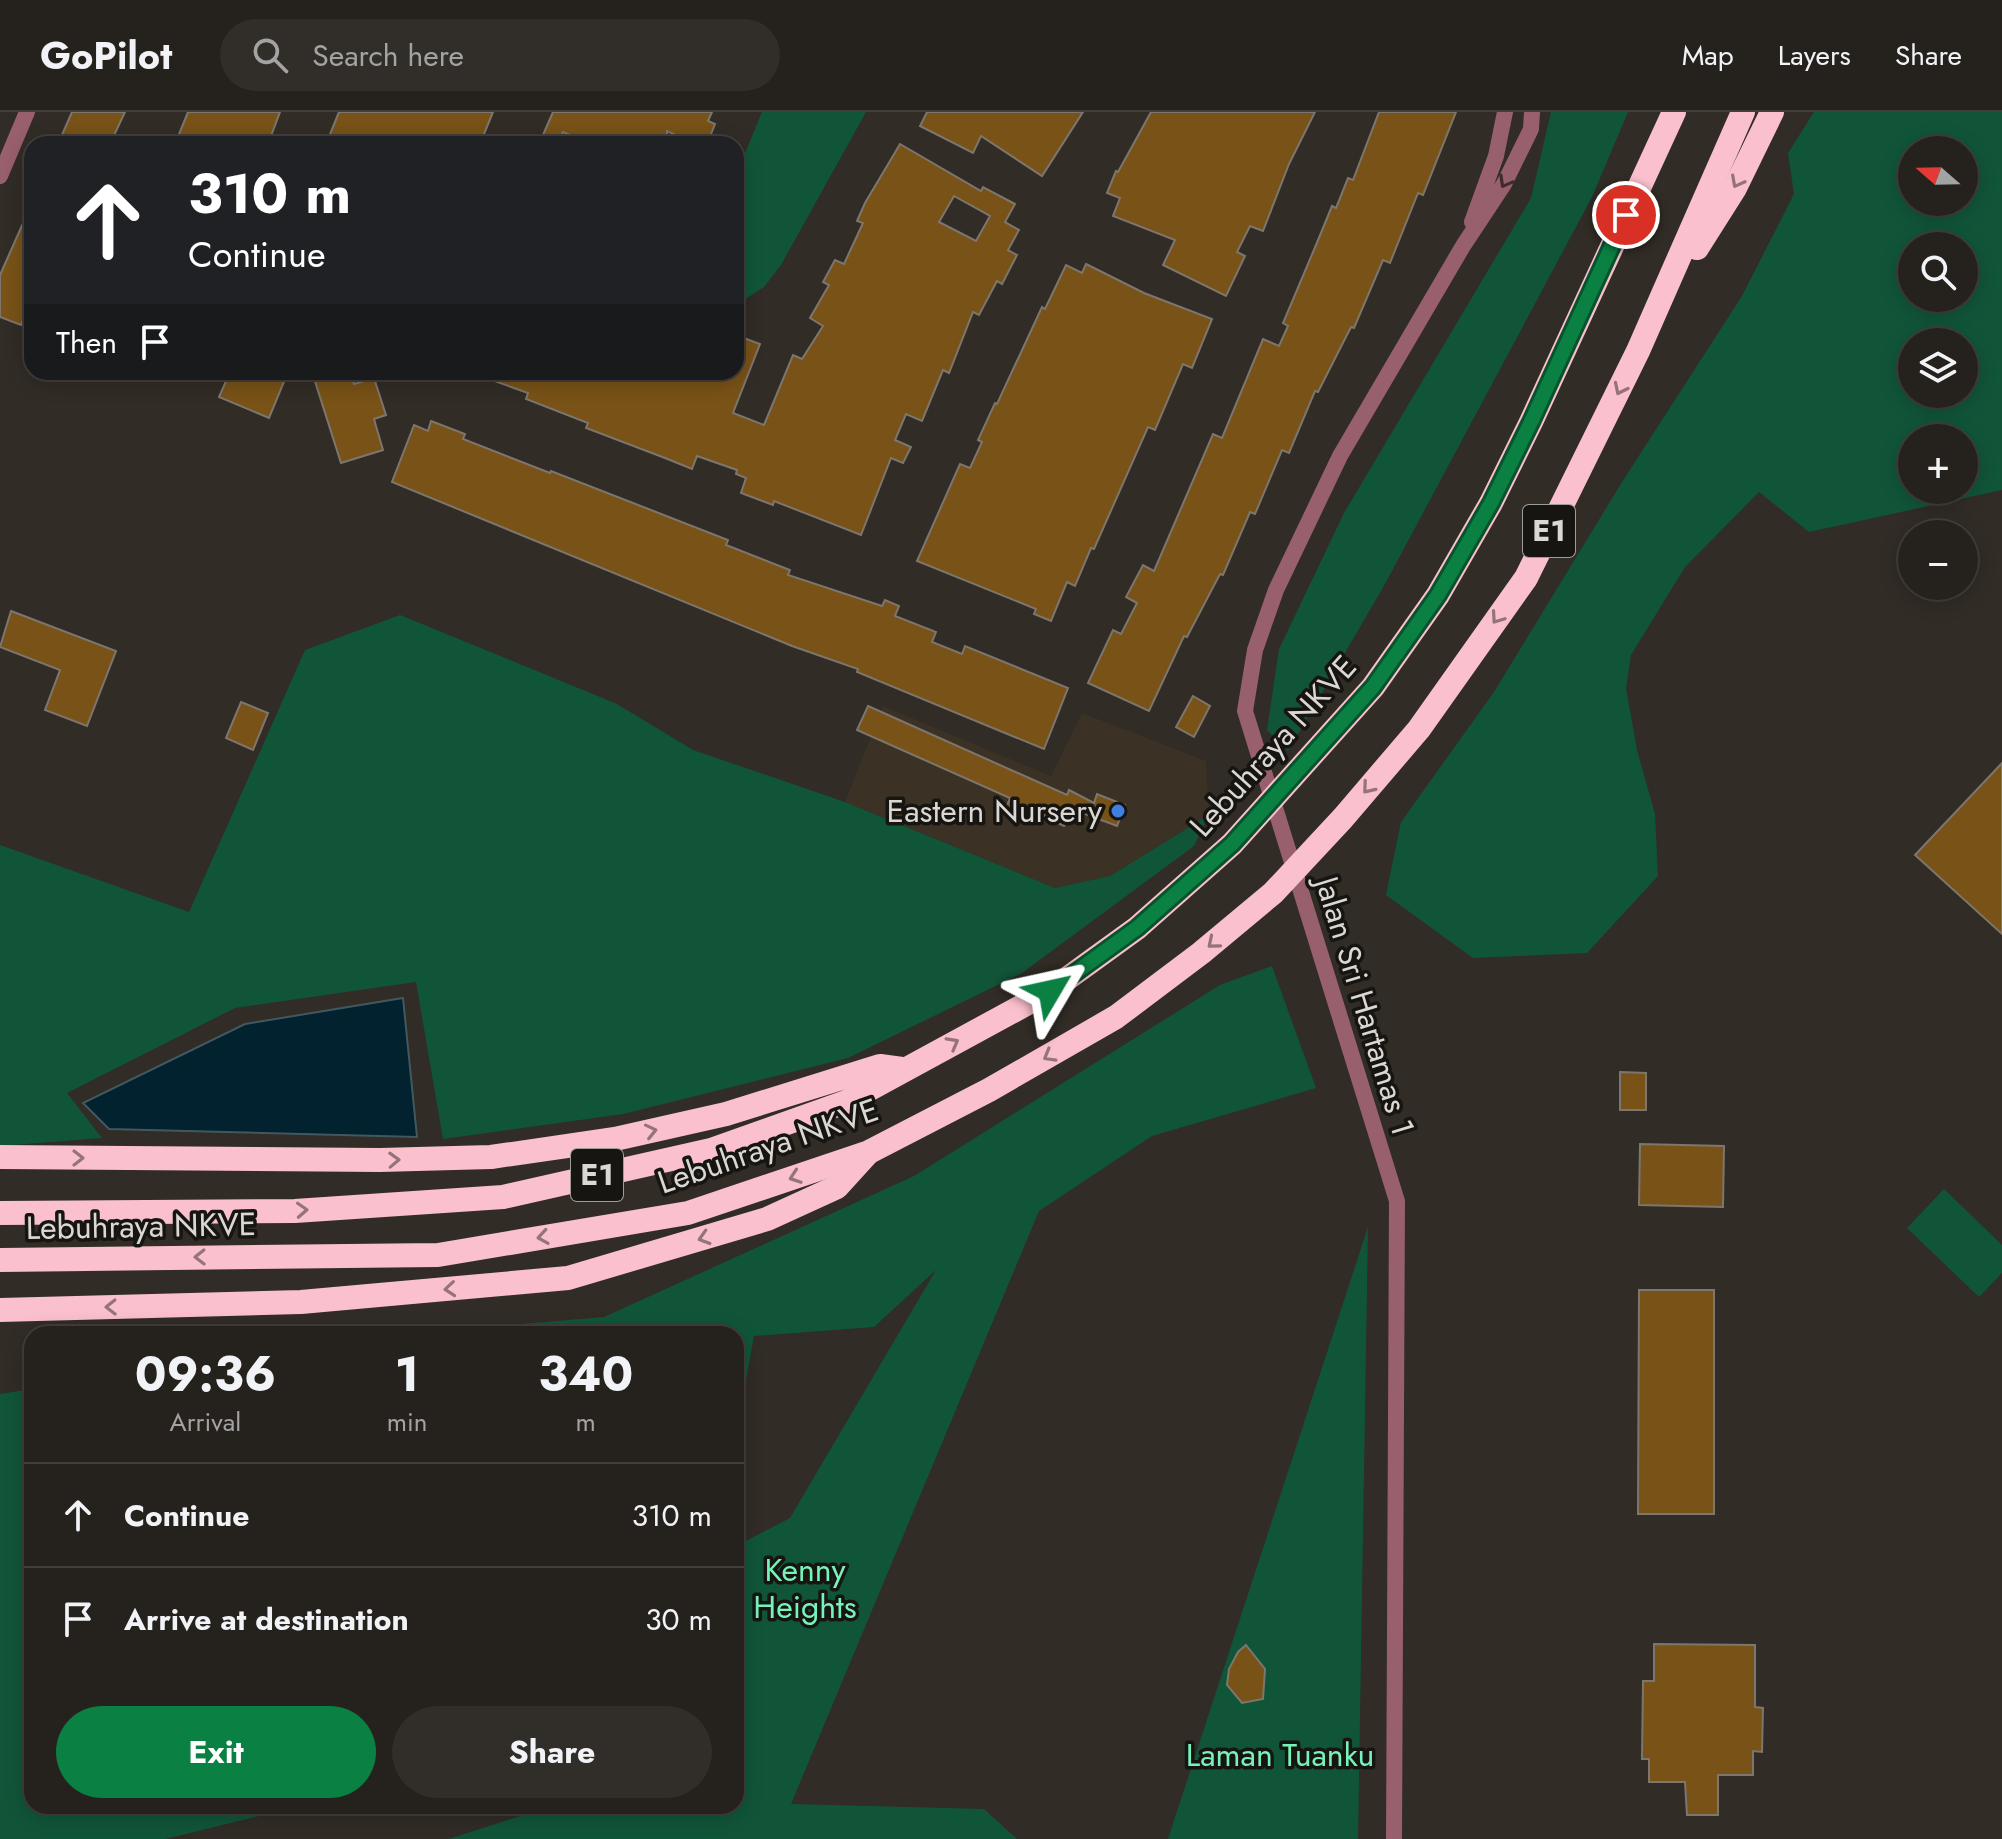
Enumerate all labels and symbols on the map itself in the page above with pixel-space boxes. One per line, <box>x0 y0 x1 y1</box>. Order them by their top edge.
north arrow <box>1898 136 1978 216</box>
one-way arrow <box>1499 174 1514 188</box>
one-way arrow <box>1732 174 1747 188</box>
pin <box>1592 181 1660 249</box>
one-way arrow <box>1614 380 1629 395</box>
road number: E1 <box>1523 505 1575 557</box>
one-way arrow <box>1493 609 1507 623</box>
street label: Lebuhraya NKVE <box>1179 645 1367 847</box>
one-way arrow <box>1363 779 1378 794</box>
place label: Eastern Nursery <box>887 788 1103 834</box>
marker: Eastern Nursery <box>1109 802 1127 820</box>
street label: Jalan Sri Hartamas 1 <box>1303 867 1426 1141</box>
one-way arrow <box>1208 933 1222 948</box>
position arrow <box>1008 949 1092 1033</box>
one-way arrow <box>945 1038 959 1053</box>
one-way arrow <box>1043 1046 1057 1062</box>
street label: Lebuhraya NKVE <box>652 1087 884 1205</box>
one-way arrow <box>644 1123 658 1140</box>
one-way arrow <box>72 1149 85 1167</box>
road number: E1 <box>571 1149 623 1201</box>
one-way arrow <box>388 1151 401 1168</box>
one-way arrow <box>788 1168 802 1184</box>
street label: Lebuhraya NKVE <box>25 1201 257 1251</box>
one-way arrow <box>296 1202 309 1219</box>
one-way arrow <box>536 1228 549 1245</box>
one-way arrow <box>697 1229 711 1245</box>
one-way arrow <box>193 1249 206 1266</box>
one-way arrow <box>443 1280 456 1297</box>
one-way arrow <box>104 1298 117 1315</box>
park label: Kenny Heights <box>753 1547 857 1630</box>
park label: Laman Tuanku <box>1186 1732 1374 1778</box>

